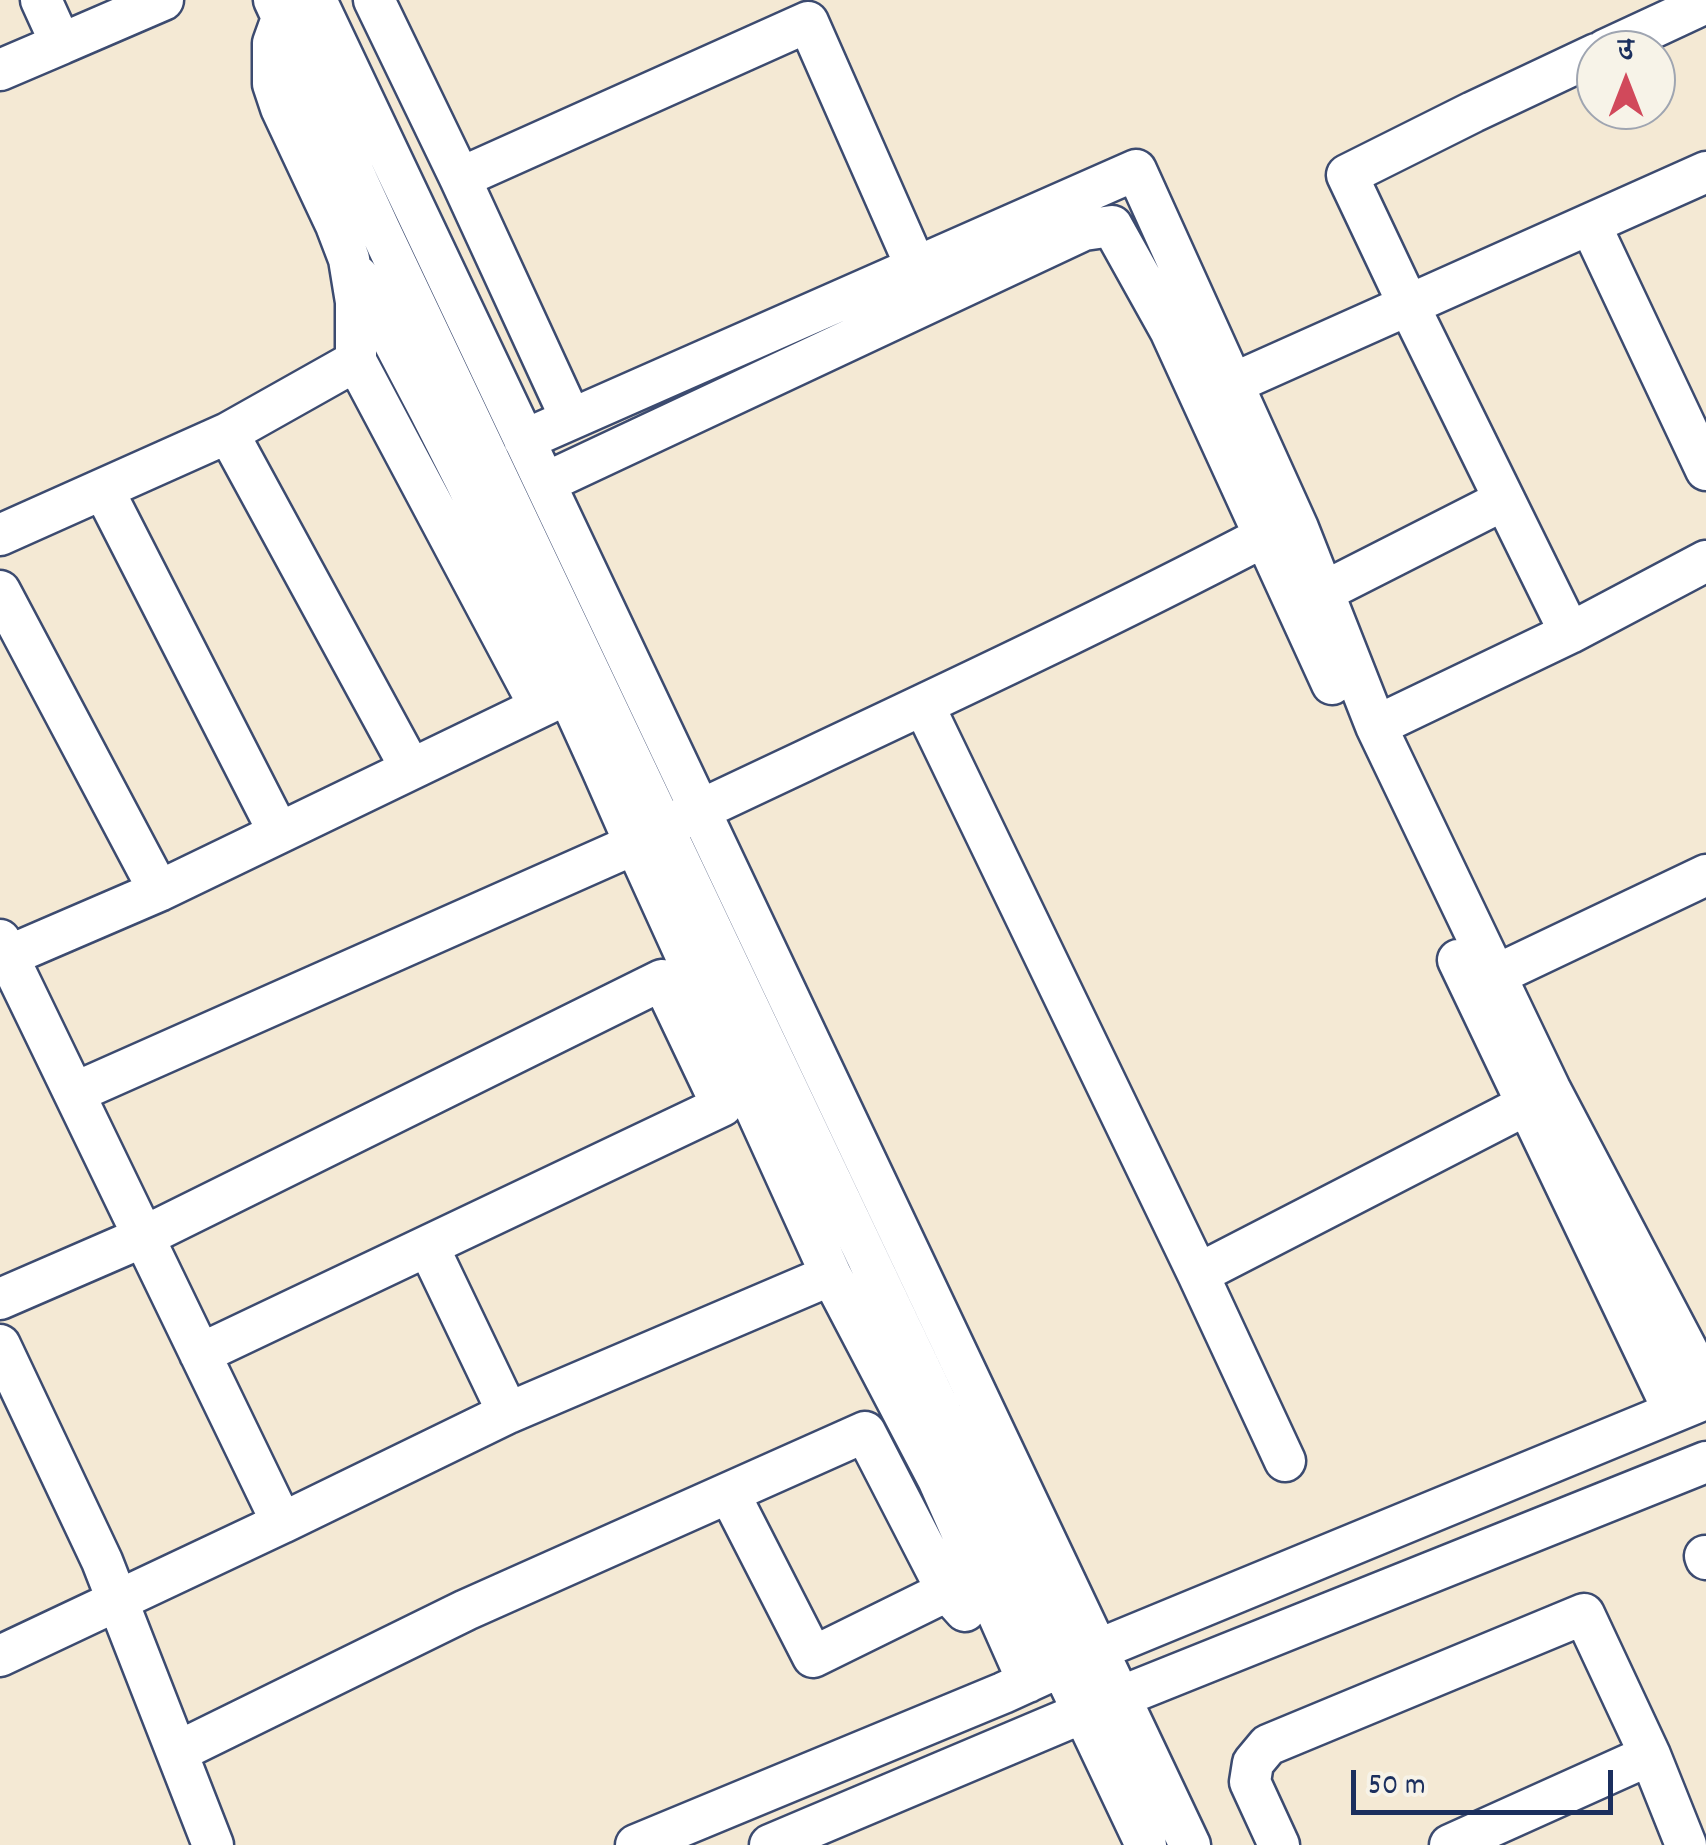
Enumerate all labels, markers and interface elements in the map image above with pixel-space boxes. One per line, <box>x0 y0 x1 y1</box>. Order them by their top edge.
north arrow <box>1576 30 1676 130</box>
text: उ <box>1618 32 1634 72</box>
scale bar <box>1356 1750 1618 1812</box>
text: 50 m <box>1368 1766 1426 1809</box>

